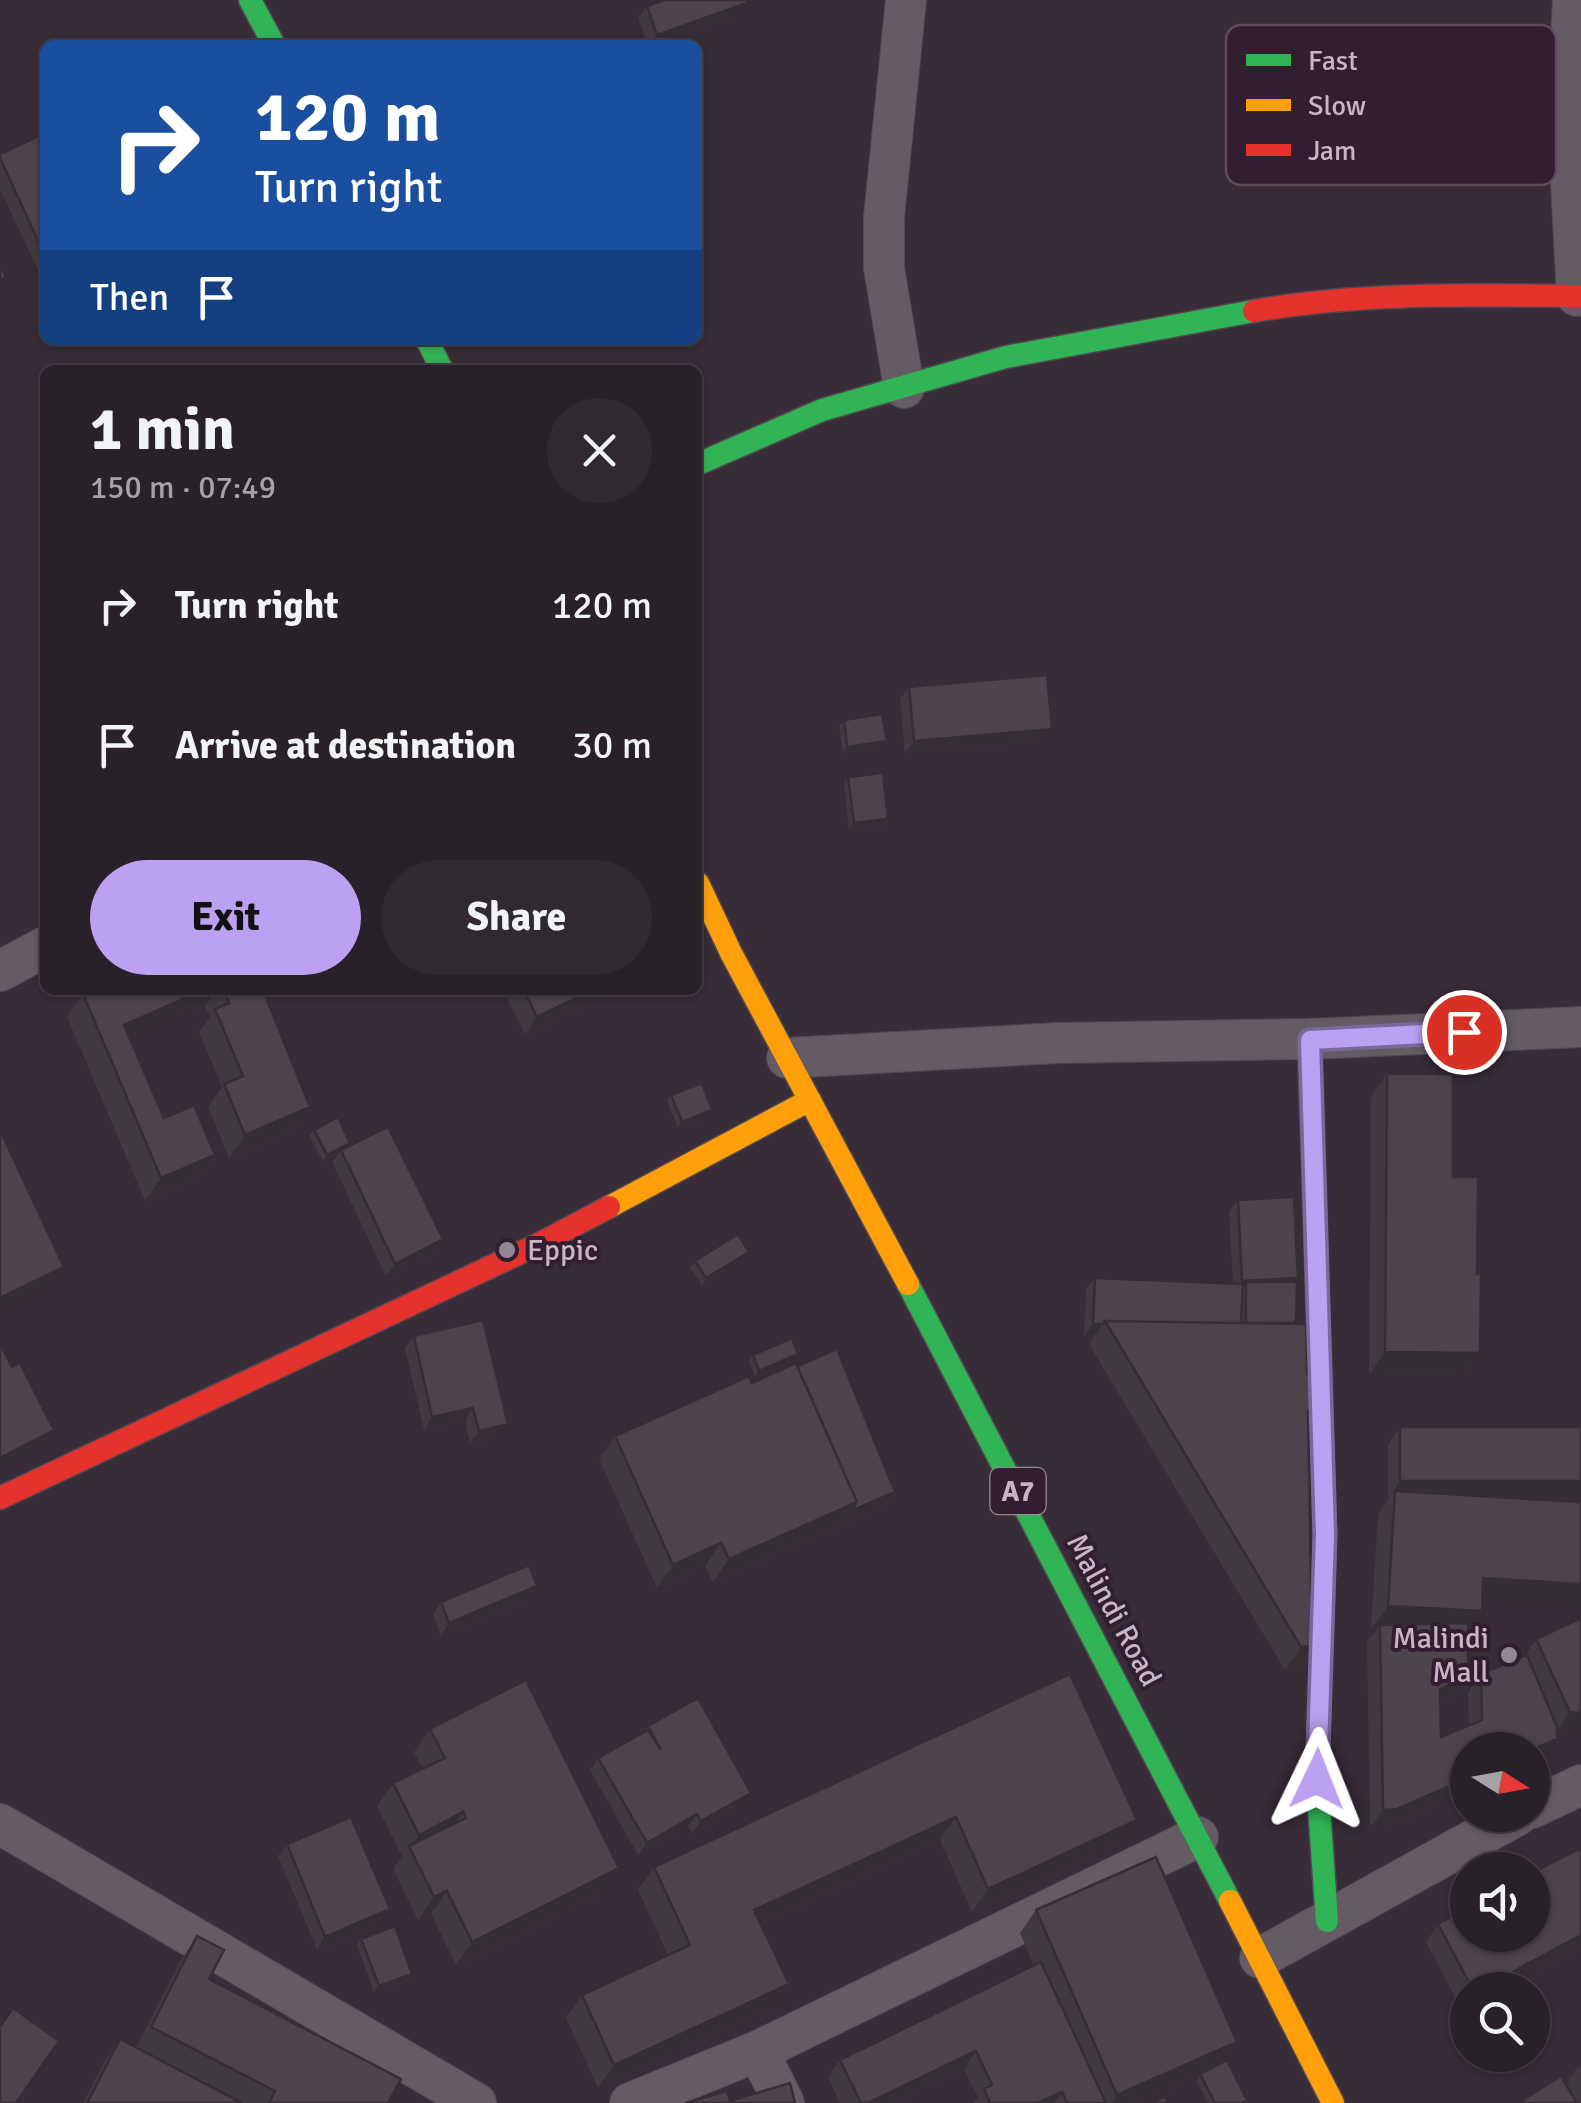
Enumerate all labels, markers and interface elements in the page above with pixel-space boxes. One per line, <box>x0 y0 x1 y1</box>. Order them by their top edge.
legend <box>1226 25 1556 185</box>
text: Fast <box>1308 44 1358 78</box>
text: 120 m <box>255 74 440 160</box>
icon: right <box>90 80 220 210</box>
text: Slow <box>1308 89 1366 123</box>
text: Jam <box>1308 134 1356 168</box>
text: Turn right <box>255 160 443 215</box>
icon: arrive <box>189 270 244 325</box>
text: Then <box>90 274 169 321</box>
text: 1 min <box>90 393 235 467</box>
button: close <box>547 398 652 503</box>
text: 150 m · 07:49 <box>90 468 276 507</box>
icon: right <box>90 578 145 633</box>
text: Turn right <box>175 582 339 629</box>
text: 120 m <box>552 582 652 629</box>
icon: arrive <box>90 718 145 773</box>
text: Arrive at destination <box>175 722 516 769</box>
text: 30 m <box>572 722 652 769</box>
button: Exit <box>90 860 361 975</box>
button: Share <box>381 860 652 975</box>
pin <box>1422 990 1507 1075</box>
icon: arrive <box>1437 1005 1492 1060</box>
place label: Eppic <box>527 1232 598 1269</box>
marker: Eppic <box>496 1239 518 1261</box>
road number: A7 <box>990 1468 1046 1514</box>
street label: Malindi Road <box>1058 1528 1169 1693</box>
place label: Malindi Mall <box>1392 1620 1489 1691</box>
marker: Malindi Mall <box>1498 1644 1520 1666</box>
position arrow <box>1265 1727 1369 1831</box>
north arrow <box>1450 1732 1550 1832</box>
map controls <box>1450 1732 1550 2072</box>
button: sound <box>1450 1852 1550 1952</box>
button: search <box>1450 1972 1550 2072</box>

